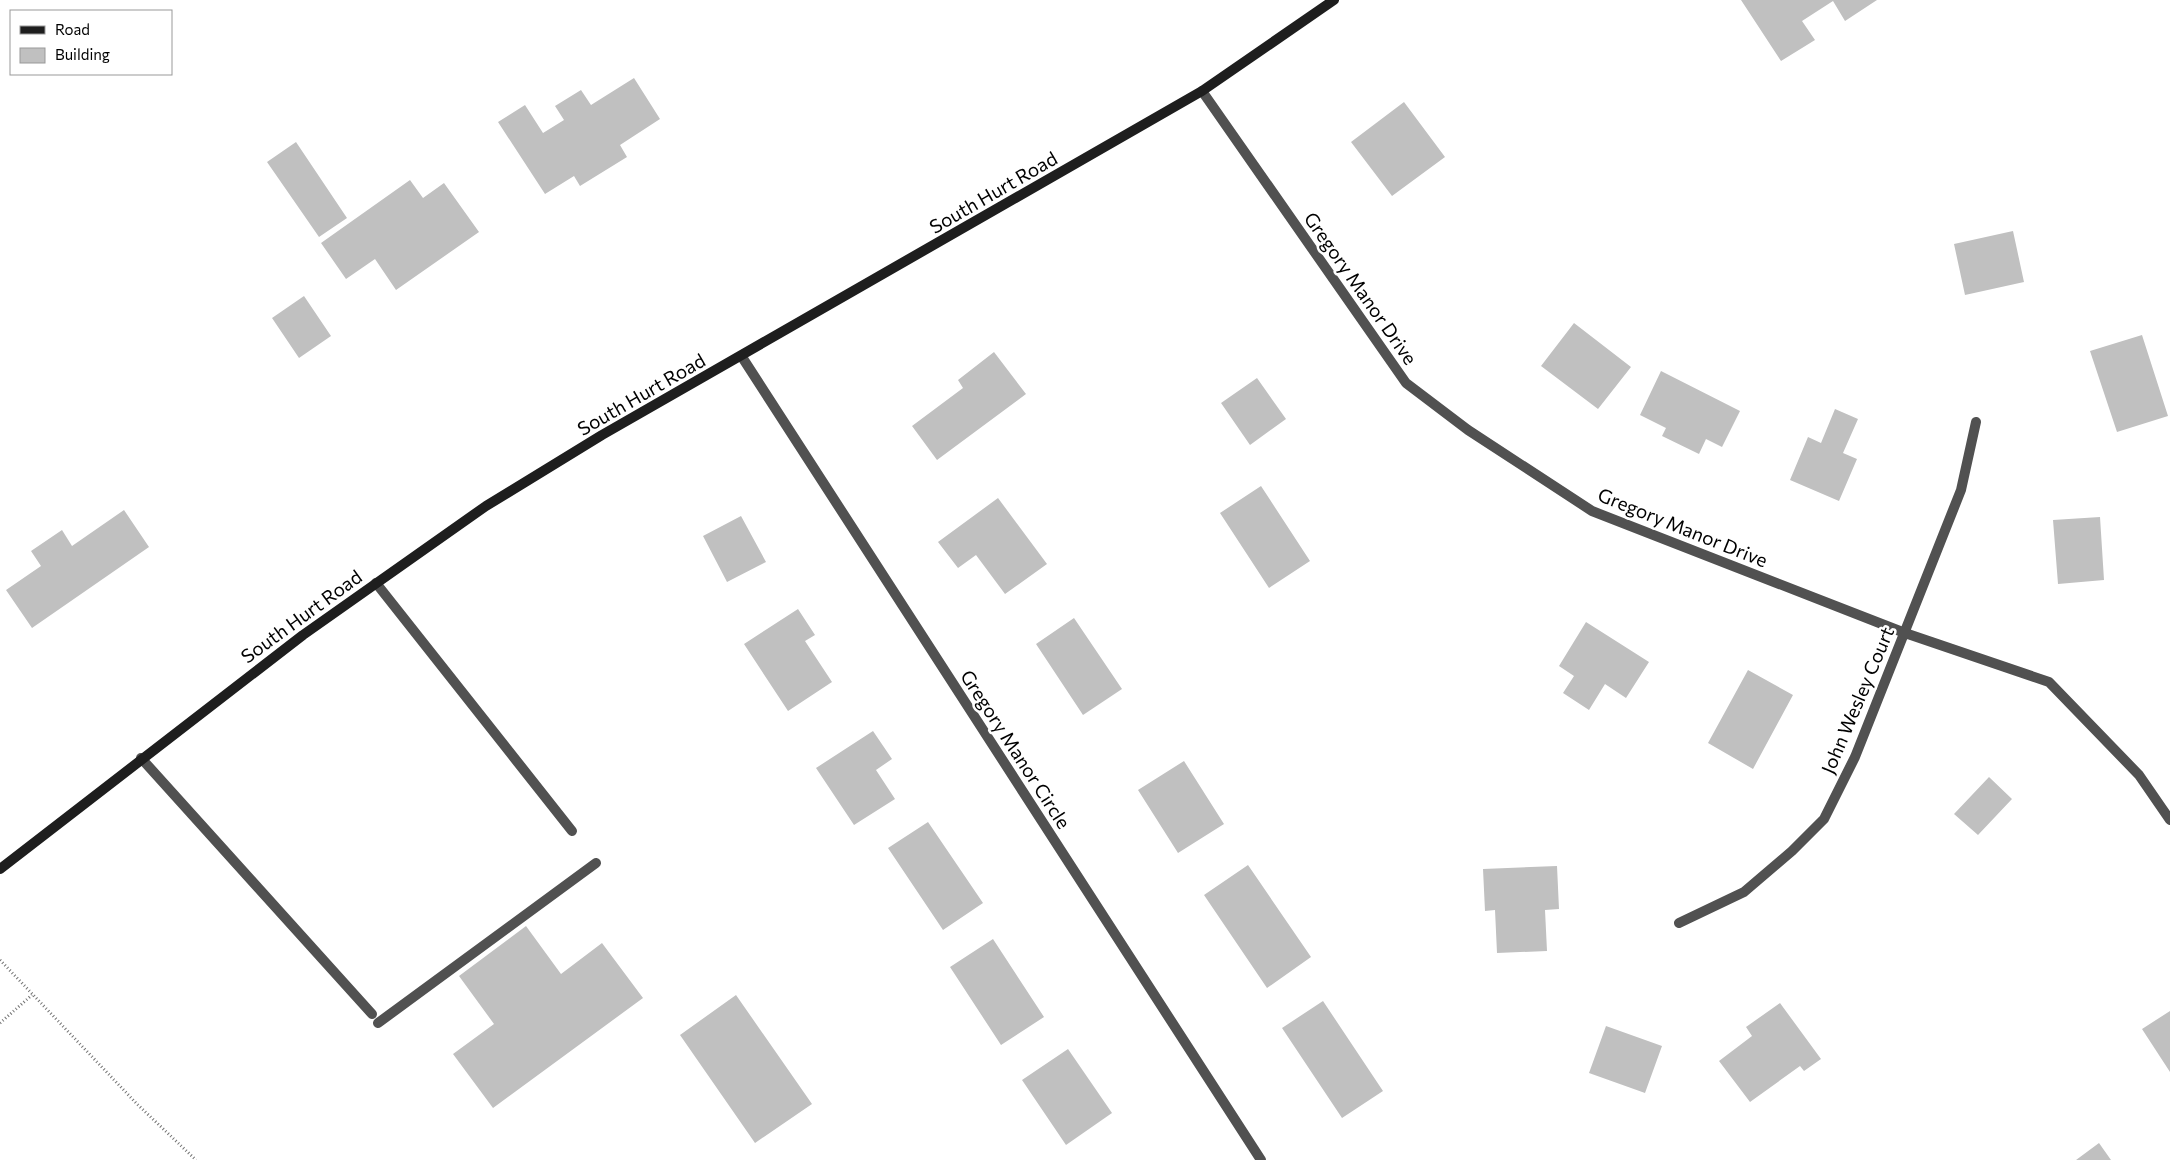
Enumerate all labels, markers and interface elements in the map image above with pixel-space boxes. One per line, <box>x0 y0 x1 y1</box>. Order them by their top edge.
legend <box>10 10 172 75</box>
text: Road <box>55 20 90 38</box>
text: Building <box>55 45 110 63</box>
street label: South Hurt Road <box>925 146 1061 238</box>
street label: Gregory Manor Drive <box>1300 207 1422 369</box>
street label: South Hurt Road <box>573 348 709 440</box>
street label: Gregory Manor Drive <box>1595 482 1771 572</box>
street label: South Hurt Road <box>236 564 366 668</box>
street label: John Wesley Court <box>1816 623 1898 777</box>
street label: Gregory Manor Circle <box>956 665 1076 833</box>

